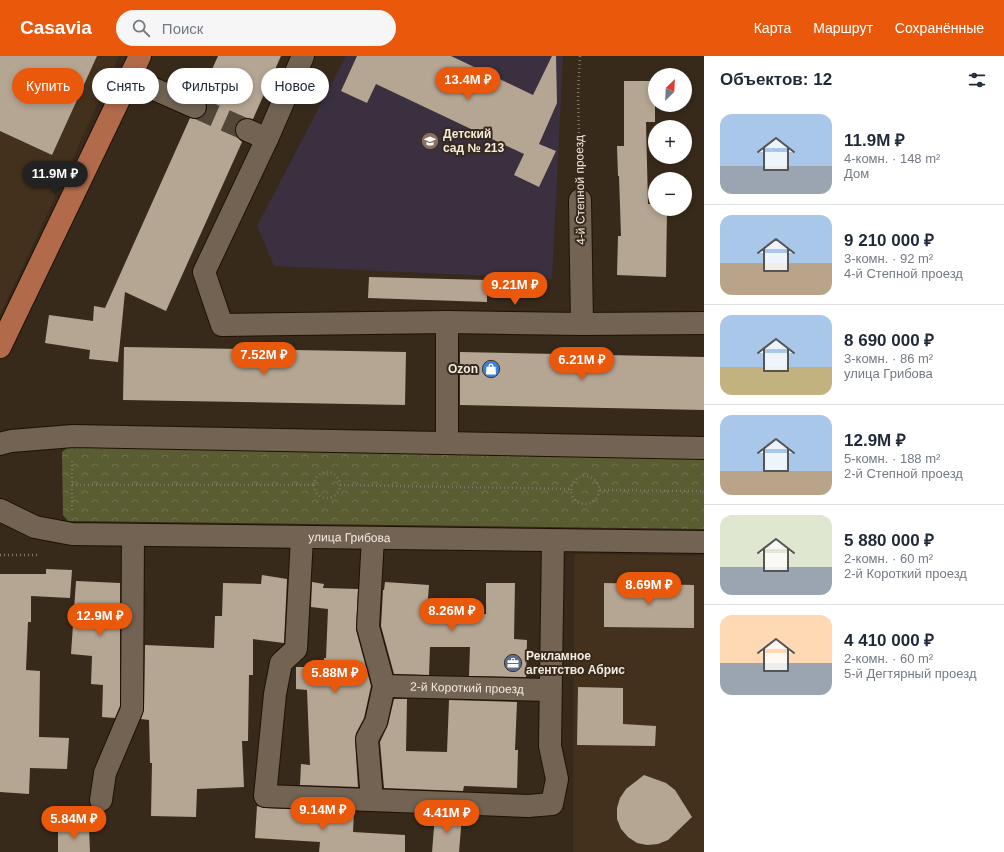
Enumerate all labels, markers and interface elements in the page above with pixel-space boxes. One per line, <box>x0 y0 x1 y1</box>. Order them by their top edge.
search box <box>116 10 396 46</box>
text: Casavia <box>20 17 92 38</box>
icon: search <box>130 17 152 39</box>
text: Поиск <box>162 20 203 37</box>
text: Карта <box>754 20 791 36</box>
text: Маршрут <box>813 20 873 36</box>
text: Сохранённые <box>895 20 984 36</box>
pin: 13.4M ₽ <box>431 67 505 101</box>
chip: Купить <box>12 68 84 104</box>
chip: Снять <box>92 68 159 104</box>
chip: Фильтры <box>167 68 253 104</box>
chip: Новое <box>261 68 329 104</box>
north arrow <box>648 68 692 112</box>
map controls <box>648 68 692 216</box>
icon: filters <box>966 69 988 91</box>
text: Объектов: 12 <box>720 70 832 89</box>
text: 13.4M ₽ <box>444 72 492 87</box>
button: + <box>648 120 692 164</box>
place label: Детский сад № 213 <box>443 127 505 155</box>
icon: home <box>752 130 800 178</box>
school or university icon: Детский сад № 213 <box>420 131 440 151</box>
text: 11.9M ₽ <box>844 131 905 150</box>
street label: 4-й Степной проезд <box>572 135 588 245</box>
text: 4-комн. · 148 m² <box>844 151 940 166</box>
pin: 11.9M ₽ <box>18 161 92 195</box>
text: 11.9M ₽ <box>32 166 78 181</box>
text: Дом <box>844 166 869 181</box>
button: − <box>648 172 692 216</box>
icon: home <box>752 231 800 279</box>
text: 9 210 000 ₽ <box>844 231 934 250</box>
text: 3-комн. · 92 m² <box>844 251 933 266</box>
text: 4-й Степной проезд <box>844 266 963 281</box>
pin: 9.21M ₽ <box>478 272 552 306</box>
text: 9.21M ₽ <box>491 277 539 292</box>
icon: home <box>752 331 800 379</box>
text: 8 690 000 ₽ <box>844 331 934 350</box>
pin: 7.52M ₽ <box>227 342 301 376</box>
text: 7.52M ₽ <box>240 347 288 362</box>
pin: 6.21M ₽ <box>545 347 619 381</box>
text: 3-комн. · 86 m² <box>844 351 933 366</box>
text: 6.21M ₽ <box>558 352 606 367</box>
shop icon: Ozon <box>481 359 501 379</box>
place label: Ozon <box>448 362 478 376</box>
text: улица Грибова <box>844 366 933 381</box>
icon: home <box>752 431 800 479</box>
text: 12.9M ₽ <box>844 431 906 450</box>
text: 5-комн. · 188 m² <box>844 451 940 466</box>
text: 2-й Степной проезд <box>844 466 963 481</box>
street label: улица Грибова <box>308 530 391 545</box>
icon: home <box>752 531 800 579</box>
text: 5 880 000 ₽ <box>844 531 934 550</box>
text: 2-комн. · 60 m² <box>844 551 933 566</box>
text: 2-й Короткий проезд <box>844 566 967 581</box>
pin: 8.69M ₽ <box>612 572 686 606</box>
text: 8.69M ₽ <box>625 577 673 592</box>
pin: 8.26M ₽ <box>415 598 489 632</box>
pin: 12.9M ₽ <box>63 603 137 637</box>
text: 8.26M ₽ <box>428 603 476 618</box>
text: 12.9M ₽ <box>76 608 124 623</box>
icon: home <box>752 631 800 679</box>
text: 4 410 000 ₽ <box>844 631 934 650</box>
place label: Рекламное агентство Абрис <box>526 649 625 677</box>
text: 2-комн. · 60 m² <box>844 651 933 666</box>
office icon: Рекламное агентство Абрис <box>503 653 523 673</box>
pin: 5.88M ₽ <box>298 660 372 694</box>
text: 5.88M ₽ <box>311 665 359 680</box>
text: 5-й Дегтярный проезд <box>844 666 977 681</box>
street label: 2-й Короткий проезд <box>410 680 524 696</box>
pin: 9.14M ₽ <box>286 797 360 831</box>
pin: 4.41M ₽ <box>410 800 484 834</box>
text: 9.14M ₽ <box>299 802 347 817</box>
text: 4.41M ₽ <box>423 805 471 820</box>
pin: 5.84M ₽ <box>37 806 111 840</box>
text: 5.84M ₽ <box>50 811 98 826</box>

